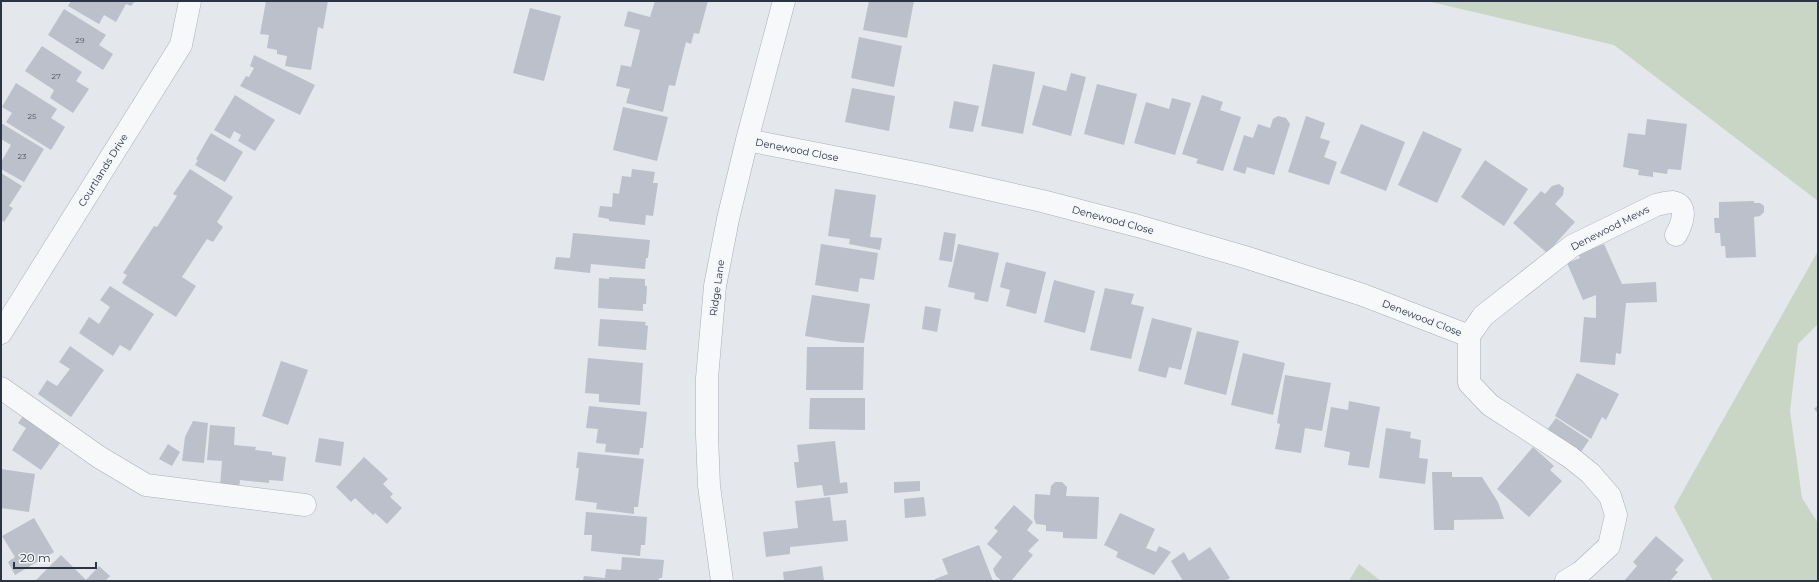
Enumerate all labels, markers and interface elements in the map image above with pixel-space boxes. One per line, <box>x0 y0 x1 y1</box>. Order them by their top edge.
house number: 29 <box>75 35 85 45</box>
house number: 27 <box>51 71 61 81</box>
house number: 25 <box>27 111 37 121</box>
street label: Courtlands Drive <box>75 131 131 209</box>
street label: Denewood Close <box>754 136 840 164</box>
house number: 23 <box>17 151 27 161</box>
street label: Denewood Mews <box>1568 202 1652 253</box>
street label: Denewood Close <box>1070 203 1156 237</box>
street label: Ridge Lane <box>707 259 727 317</box>
street label: Denewood Close <box>1380 297 1464 339</box>
scale bar <box>14 544 96 570</box>
text: 20 m <box>20 550 51 565</box>

